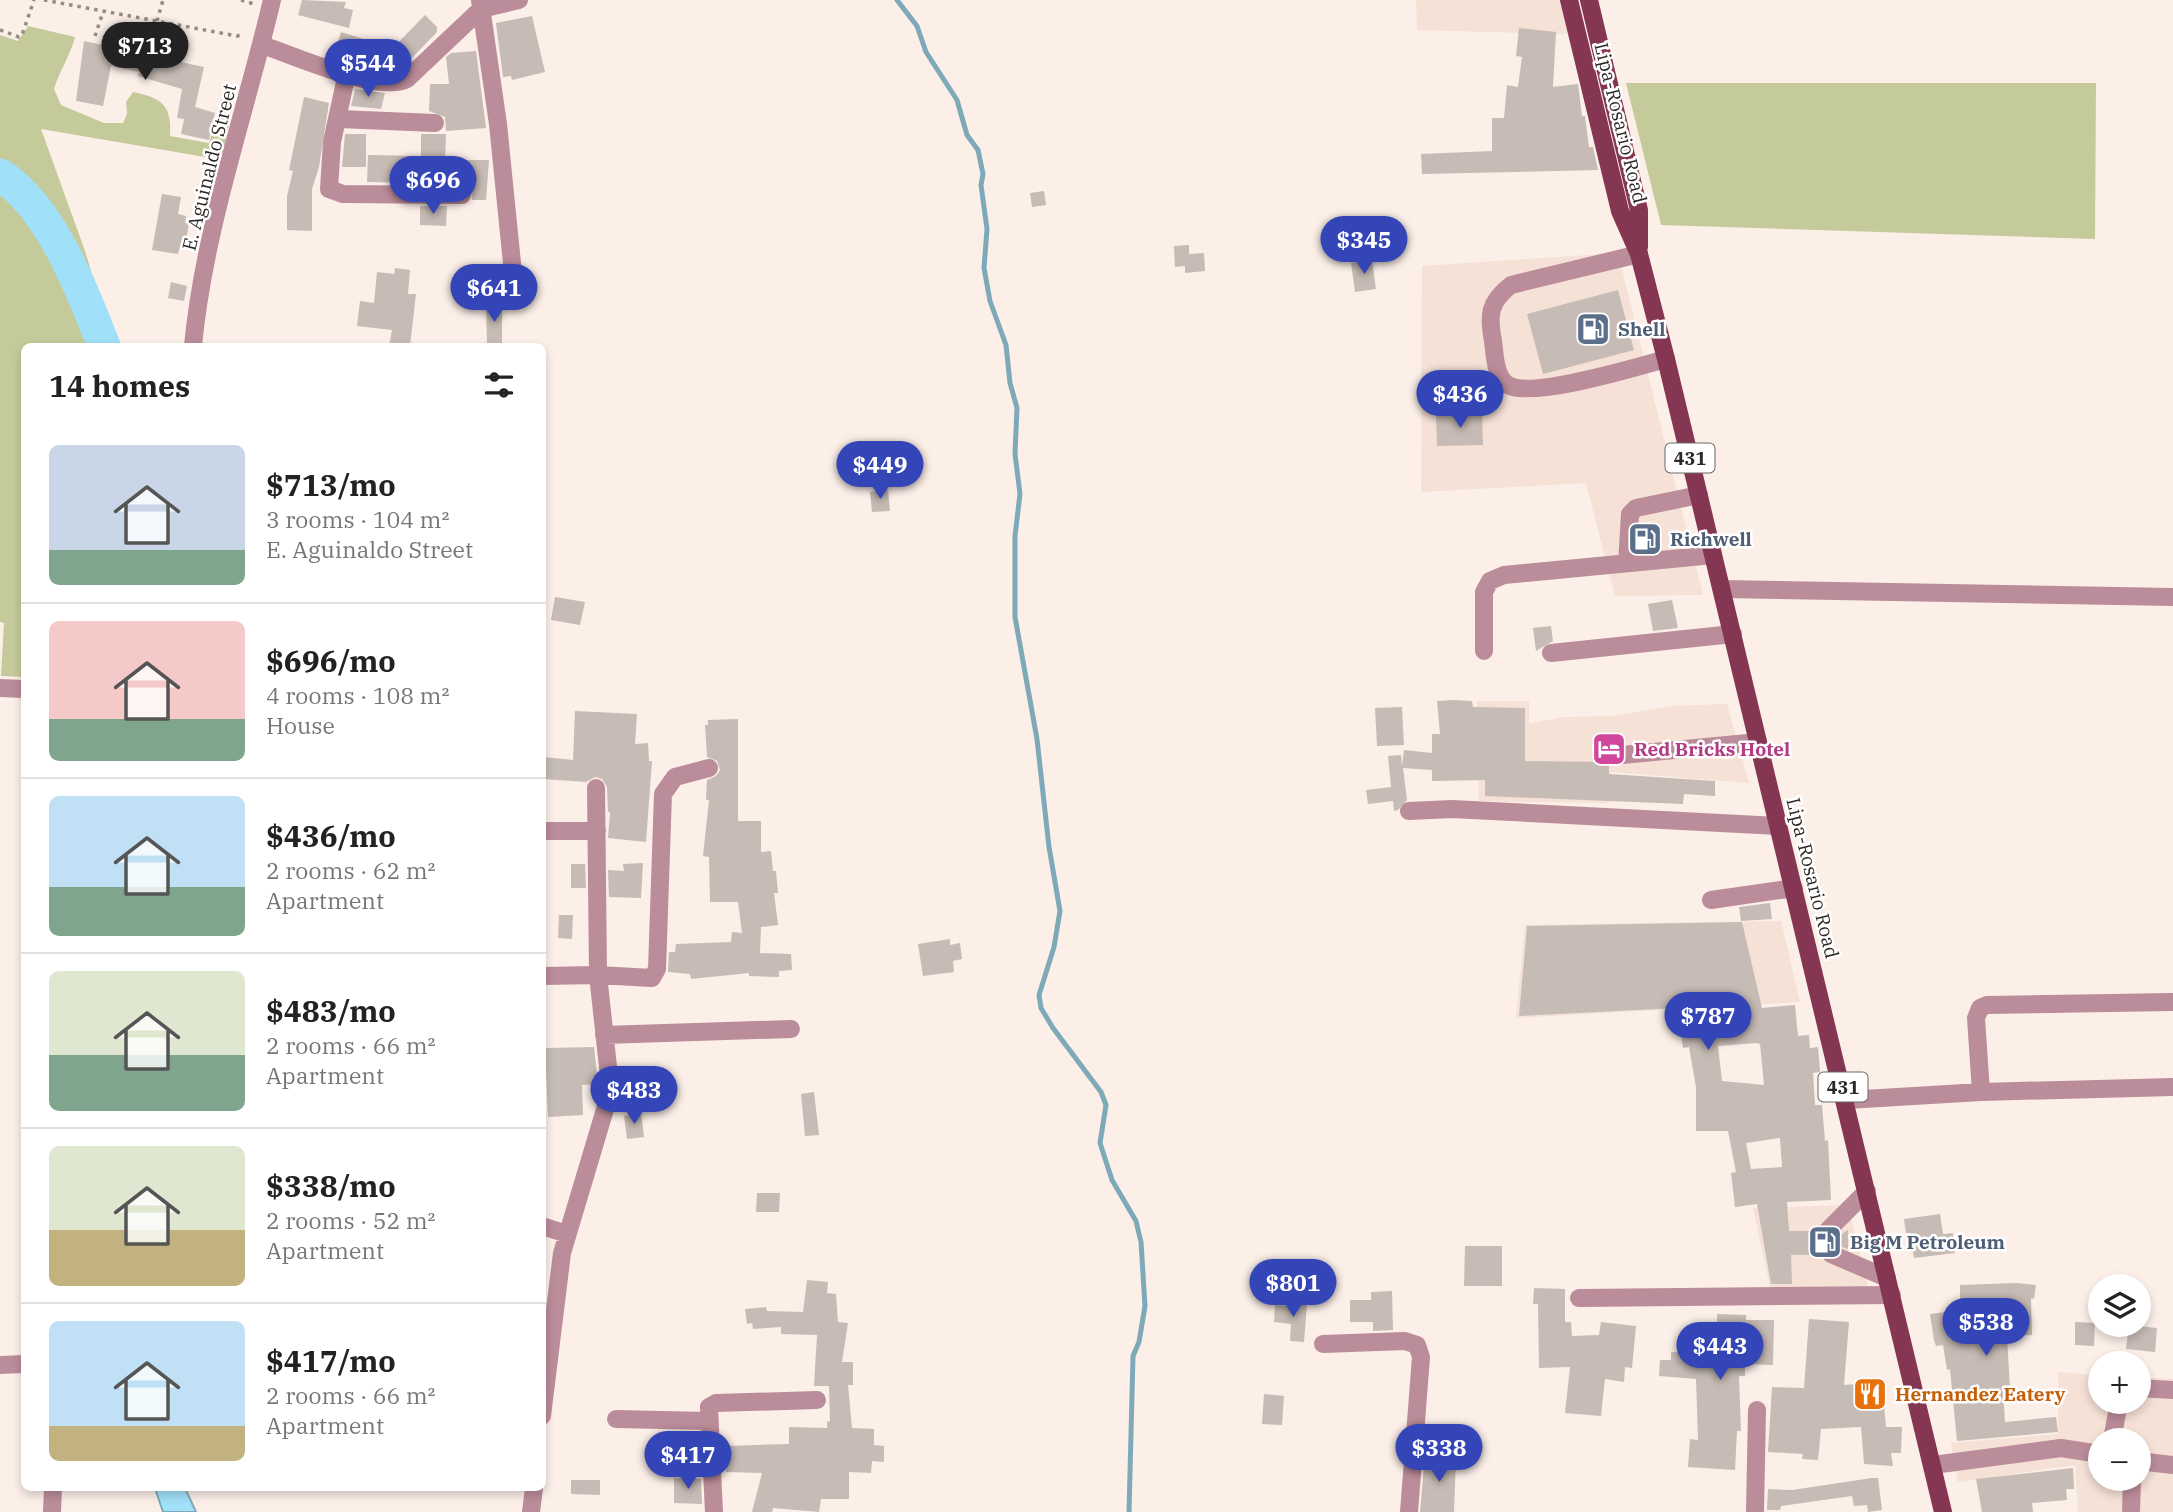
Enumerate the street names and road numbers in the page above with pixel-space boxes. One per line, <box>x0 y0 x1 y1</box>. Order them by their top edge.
street label: Lipa-Rosario Road <box>1589 40 1653 206</box>
street label: E. Aguinaldo Street <box>177 81 241 253</box>
road number: 431 <box>1666 444 1714 472</box>
street label: Lipa-Rosario Road <box>1781 795 1845 961</box>
road number: 431 <box>1818 1072 1868 1102</box>

